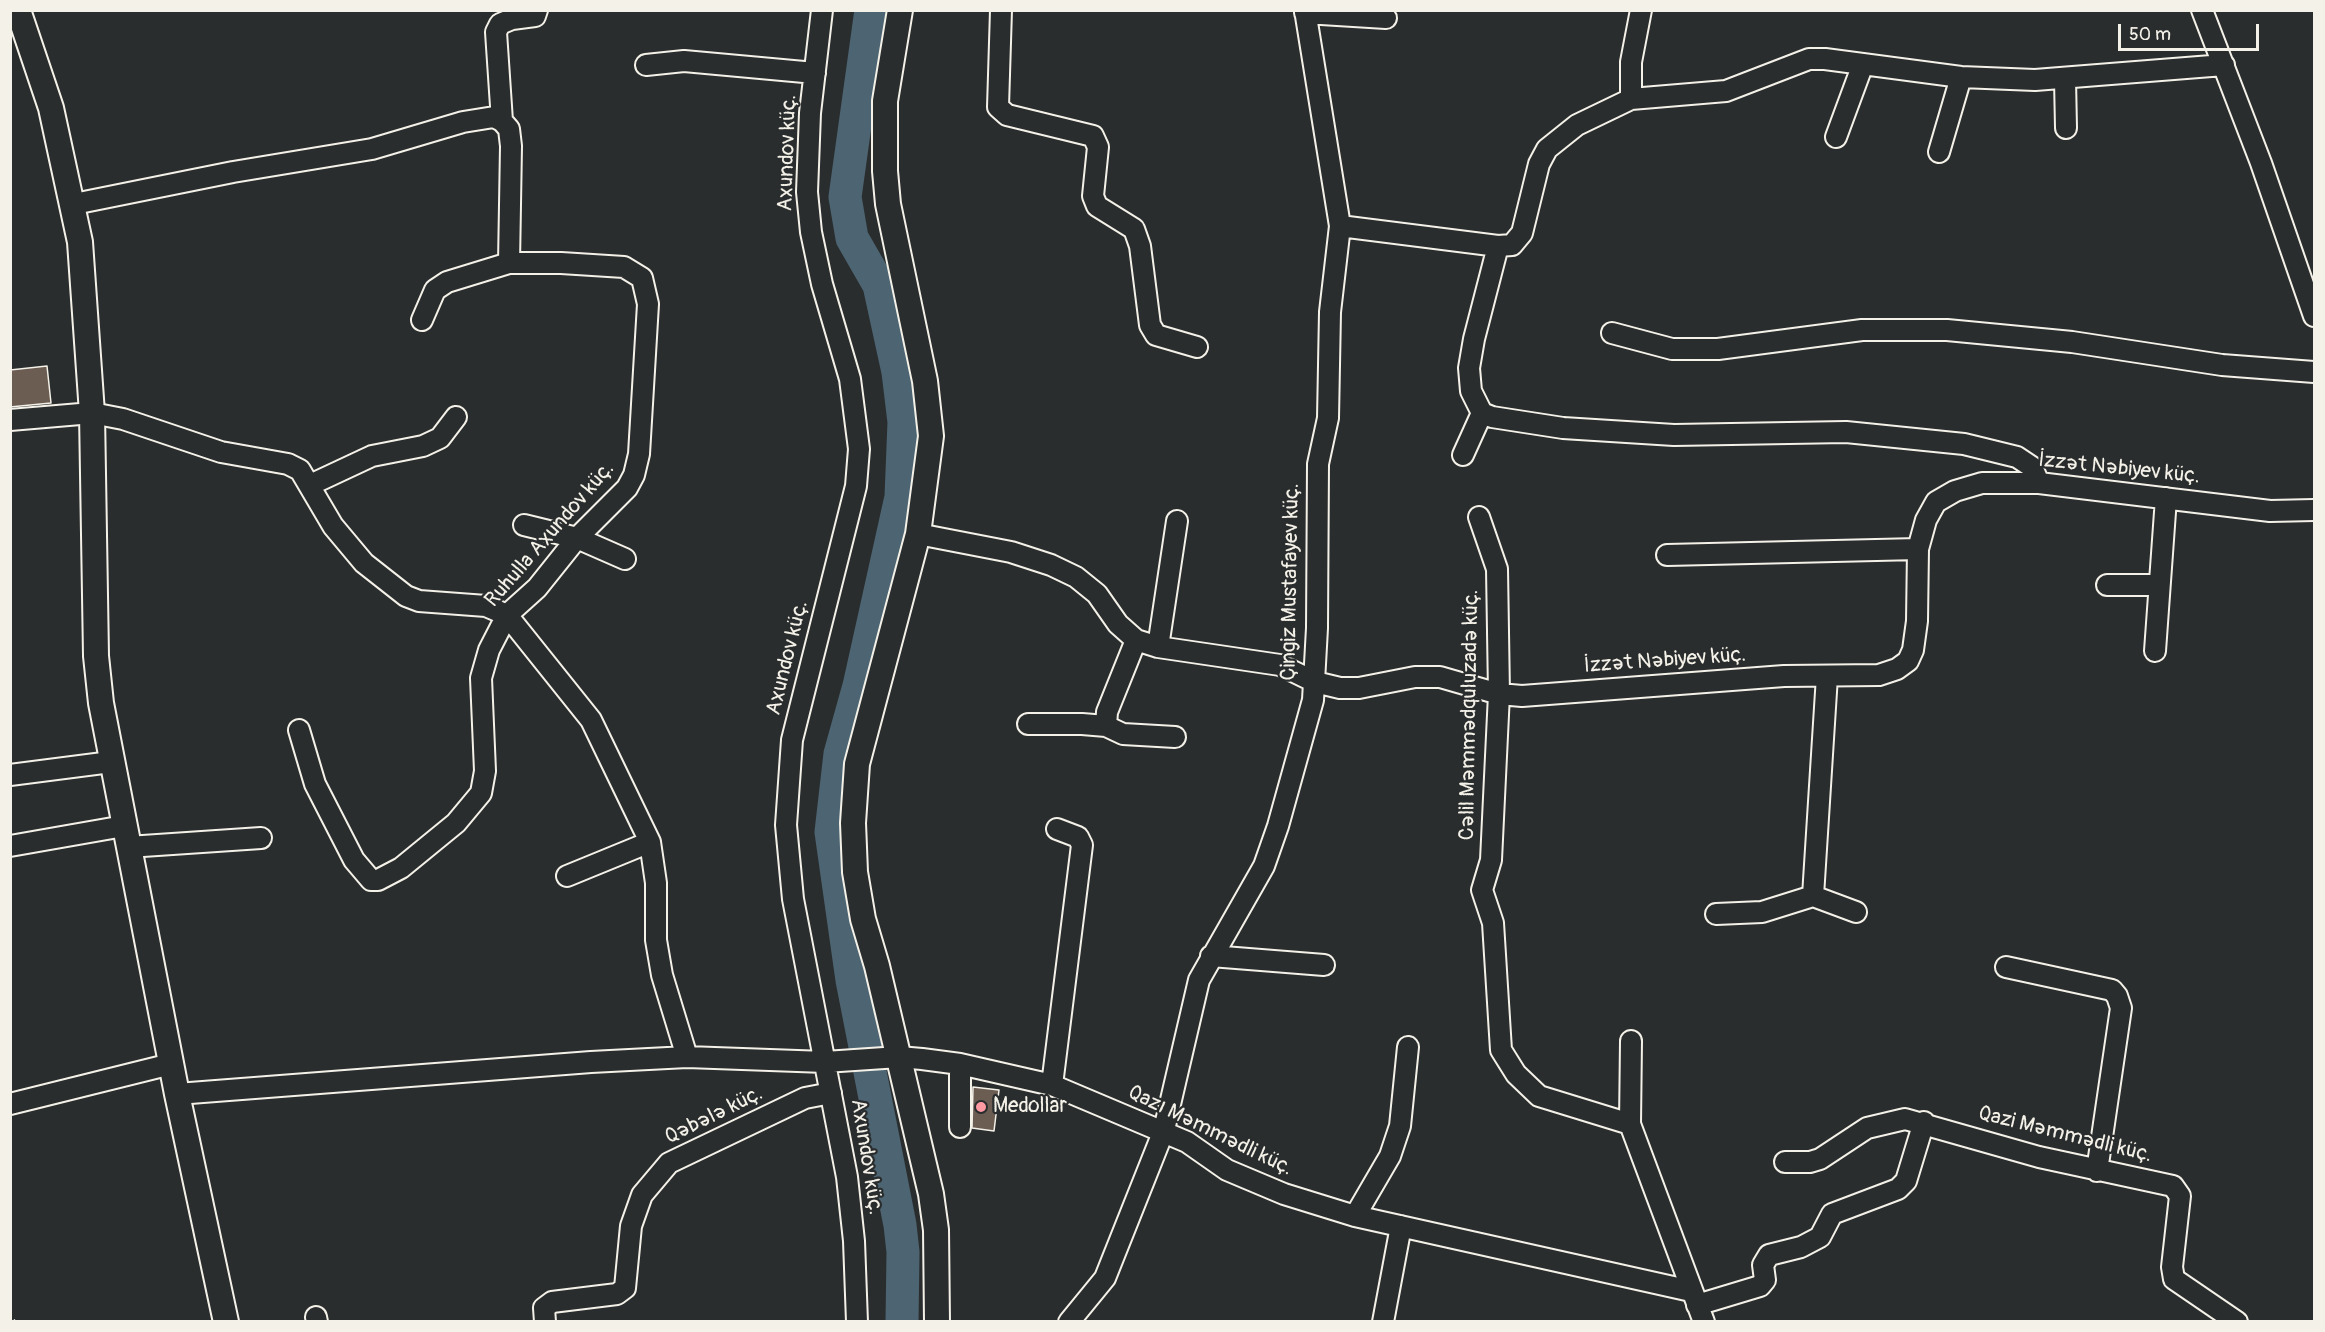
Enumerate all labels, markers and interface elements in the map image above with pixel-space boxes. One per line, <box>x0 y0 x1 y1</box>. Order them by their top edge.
scale bar <box>2121 12 2262 50</box>
text: 50 m <box>2129 23 2171 46</box>
street label: Axundov küç. <box>773 94 803 212</box>
street label: İzzət Nəbiyev küç. <box>2037 448 2201 490</box>
street label: Ruhulla Axundov küç. <box>480 457 620 613</box>
street label: Çingiz Mustafayev küç. <box>1277 483 1305 681</box>
street label: Cəlil Məmmədquluzadə küç. <box>1455 589 1485 841</box>
street label: Axundov küç. <box>762 598 814 718</box>
street label: İzzət Nəbiyev küç. <box>1583 643 1747 679</box>
street label: Qazı Məmmədli küç. <box>1124 1080 1296 1182</box>
street label: Qəbələ küç. <box>661 1082 767 1150</box>
place label: Medollar <box>993 1094 1067 1120</box>
street label: Axundov küç. <box>844 1097 888 1217</box>
marker: Medollar <box>974 1100 988 1114</box>
street label: Qazi Məmmədli küç. <box>1976 1101 2154 1169</box>

